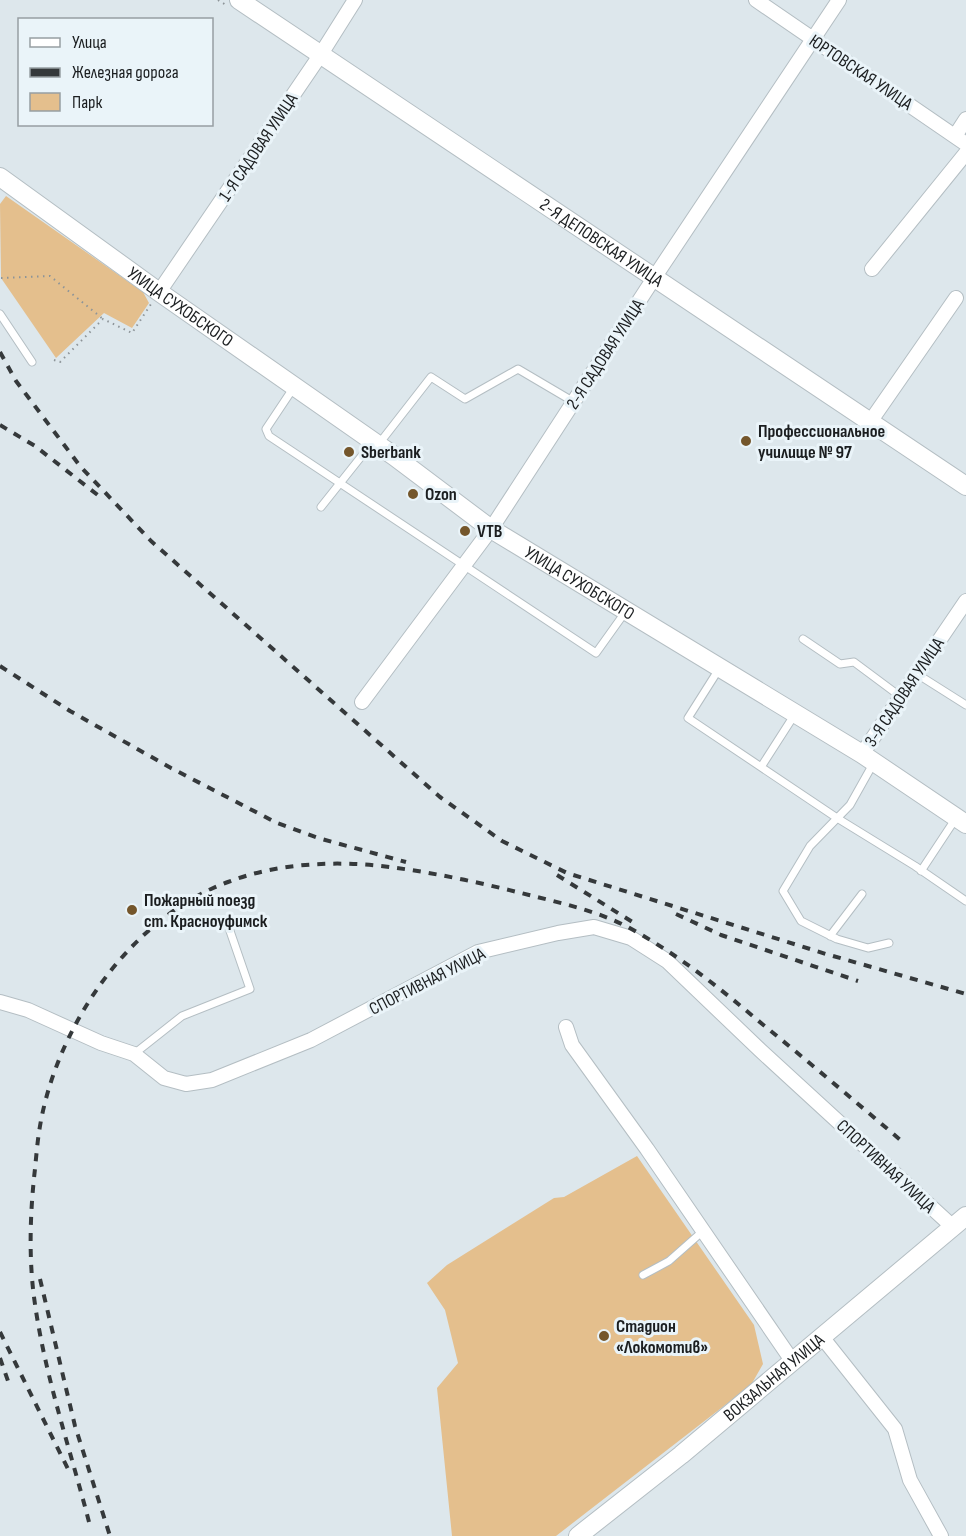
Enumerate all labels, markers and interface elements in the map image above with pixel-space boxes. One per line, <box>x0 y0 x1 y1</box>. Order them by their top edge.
legend <box>18 18 213 126</box>
street label: ЮРТОВСКАЯ УЛИЦА <box>805 30 917 115</box>
text: Улица <box>72 32 107 53</box>
text: Железная дорога <box>72 62 179 83</box>
street label: 1-Я САДОВАЯ УЛИЦА <box>215 89 302 205</box>
text: Парк <box>72 92 103 113</box>
street label: 2-Я ДЕПОВСКАЯ УЛИЦА <box>536 194 667 292</box>
street label: УЛИЦА СУХОБСКОГО <box>123 262 237 351</box>
street label: 2-Я САДОВАЯ УЛИЦА <box>562 295 649 413</box>
place label: Профессиональное училище № 97 <box>758 421 885 463</box>
marker: Профессиональное училище № 97 <box>739 434 753 448</box>
place label: Sberbank <box>361 442 421 463</box>
marker: Sberbank <box>342 445 356 459</box>
place label: Ozon <box>425 484 457 505</box>
marker: Ozon <box>406 487 420 501</box>
place label: VTB <box>477 521 503 542</box>
marker: VTB <box>458 524 472 538</box>
street label: УЛИЦА СУХОБСКОГО <box>521 542 638 625</box>
street label: 3-Я САДОВАЯ УЛИЦА <box>860 634 949 751</box>
place label: Пожарный поезд ст. Красноуфимск <box>144 890 268 932</box>
marker: Пожарный поезд ст. Красноуфимск <box>125 903 139 917</box>
street label: СПОРТИВНАЯ УЛИЦА <box>366 943 489 1020</box>
street label: СПОРТИВНАЯ УЛИЦА <box>832 1115 940 1218</box>
place label: Стадион «Локомотив» <box>616 1316 708 1358</box>
marker: Стадион «Локомотив» <box>597 1329 611 1343</box>
street label: ВОКЗАЛЬНАЯ УЛИЦА <box>719 1329 829 1426</box>

